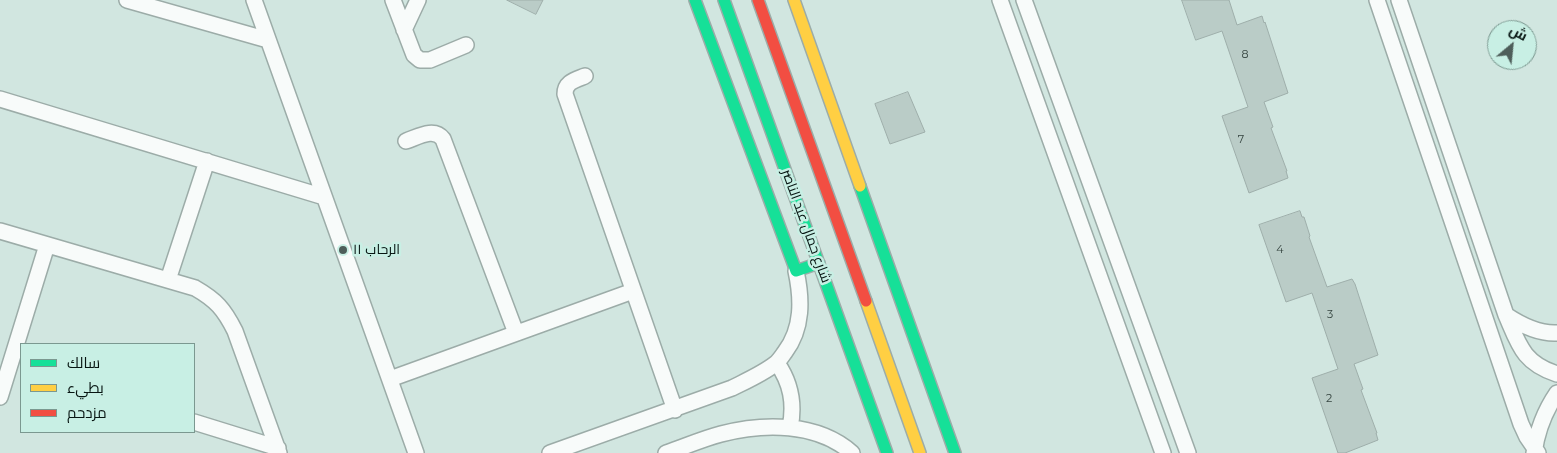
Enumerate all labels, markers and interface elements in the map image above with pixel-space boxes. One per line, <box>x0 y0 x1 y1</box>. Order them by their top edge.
north arrow <box>1487 20 1537 70</box>
text: ش <box>1506 20 1531 45</box>
house number: 8 <box>1241 48 1249 62</box>
house number: 7 <box>1238 133 1244 147</box>
street label: شارع جمال عبد الناصر <box>778 167 834 285</box>
place label: الرحاب ١١ <box>353 242 400 258</box>
house number: 4 <box>1276 243 1284 257</box>
marker: الرحاب ١١ <box>337 244 349 256</box>
house number: 3 <box>1327 308 1333 322</box>
legend <box>20 343 195 433</box>
text: سالك <box>67 353 100 372</box>
text: بطيء <box>67 378 104 397</box>
house number: 2 <box>1326 392 1332 406</box>
text: مزدحم <box>67 403 107 422</box>

